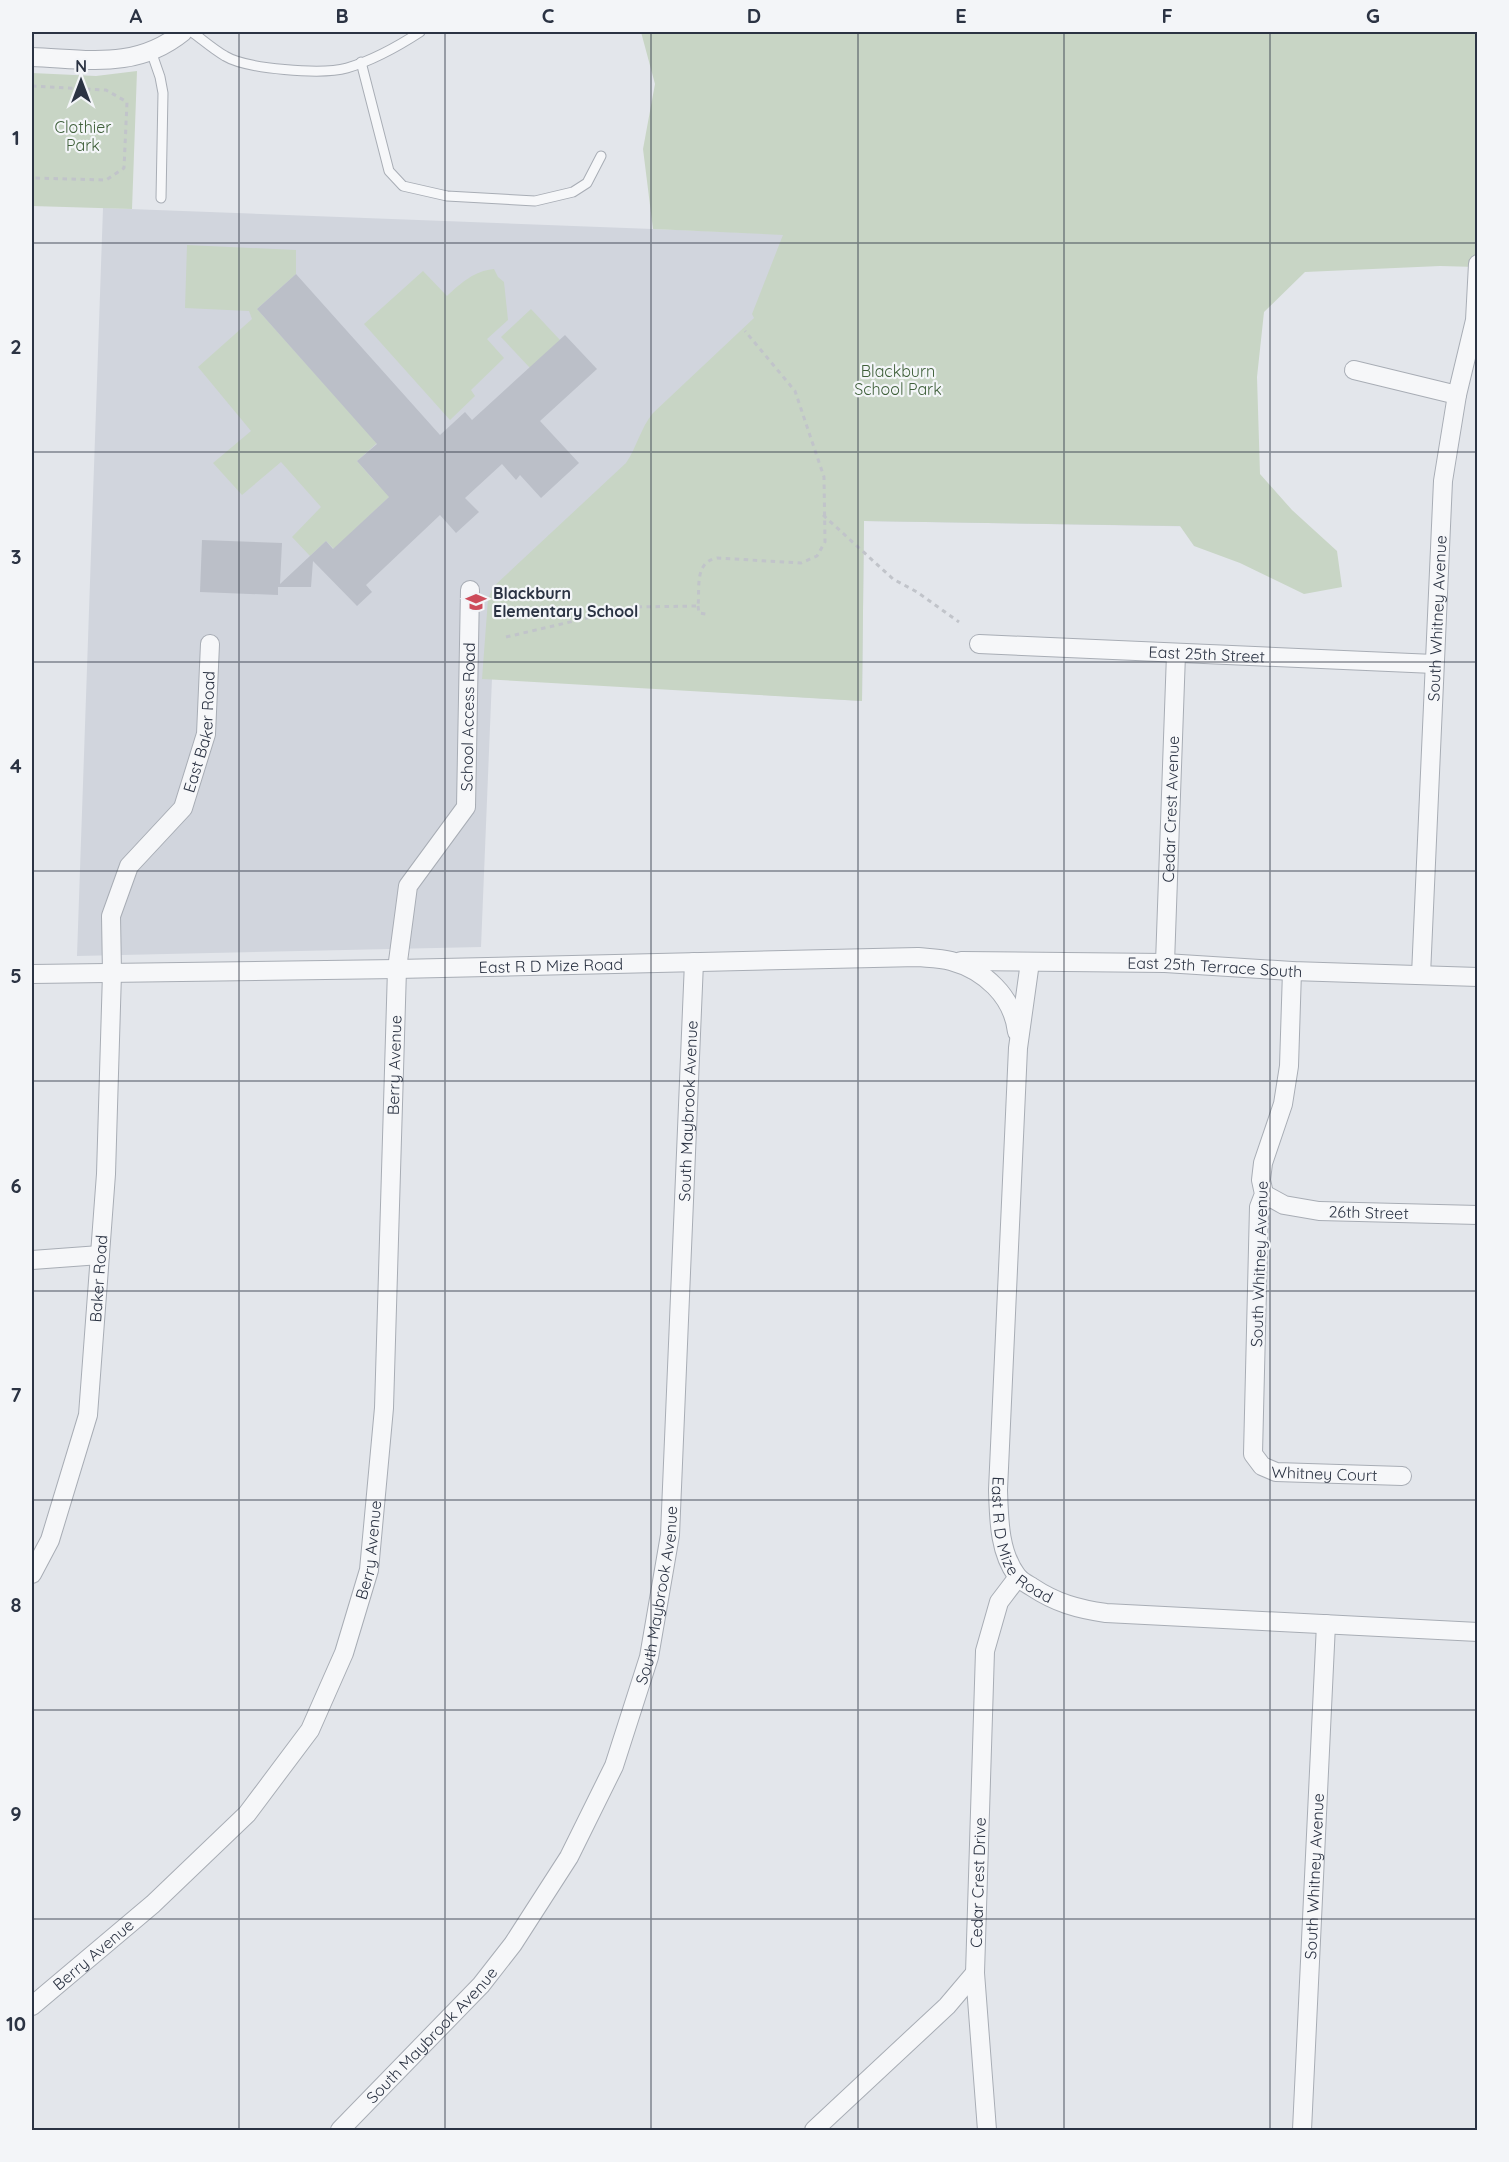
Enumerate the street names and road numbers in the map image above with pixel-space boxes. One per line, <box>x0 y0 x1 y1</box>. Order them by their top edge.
street label: South Whitney Avenue <box>1423 535 1451 702</box>
street label: East 25th Street <box>1148 641 1265 667</box>
street label: School Access Road <box>456 642 479 792</box>
street label: East Baker Road <box>178 670 219 795</box>
street label: Cedar Crest Avenue <box>1158 735 1183 883</box>
street label: East 25th Terrace South <box>1127 953 1303 981</box>
street label: East R D Mize Road <box>478 954 623 977</box>
street label: Berry Avenue <box>383 1015 406 1115</box>
street label: South Maybrook Avenue <box>674 1020 702 1202</box>
street label: South Whitney Avenue <box>1246 1180 1272 1348</box>
street label: 26th Street <box>1328 1201 1409 1223</box>
street label: Baker Road <box>85 1234 111 1323</box>
street label: Whitney Court <box>1271 1462 1378 1485</box>
street label: East R D Mize Road <box>988 1476 1056 1607</box>
street label: Berry Avenue <box>351 1500 385 1602</box>
street label: South Maybrook Avenue <box>631 1505 681 1687</box>
street label: South Whitney Avenue <box>1300 1793 1328 1960</box>
street label: Cedar Crest Drive <box>966 1817 990 1948</box>
street label: Berry Avenue <box>48 1915 138 1994</box>
street label: South Maybrook Avenue <box>362 1963 501 2107</box>

